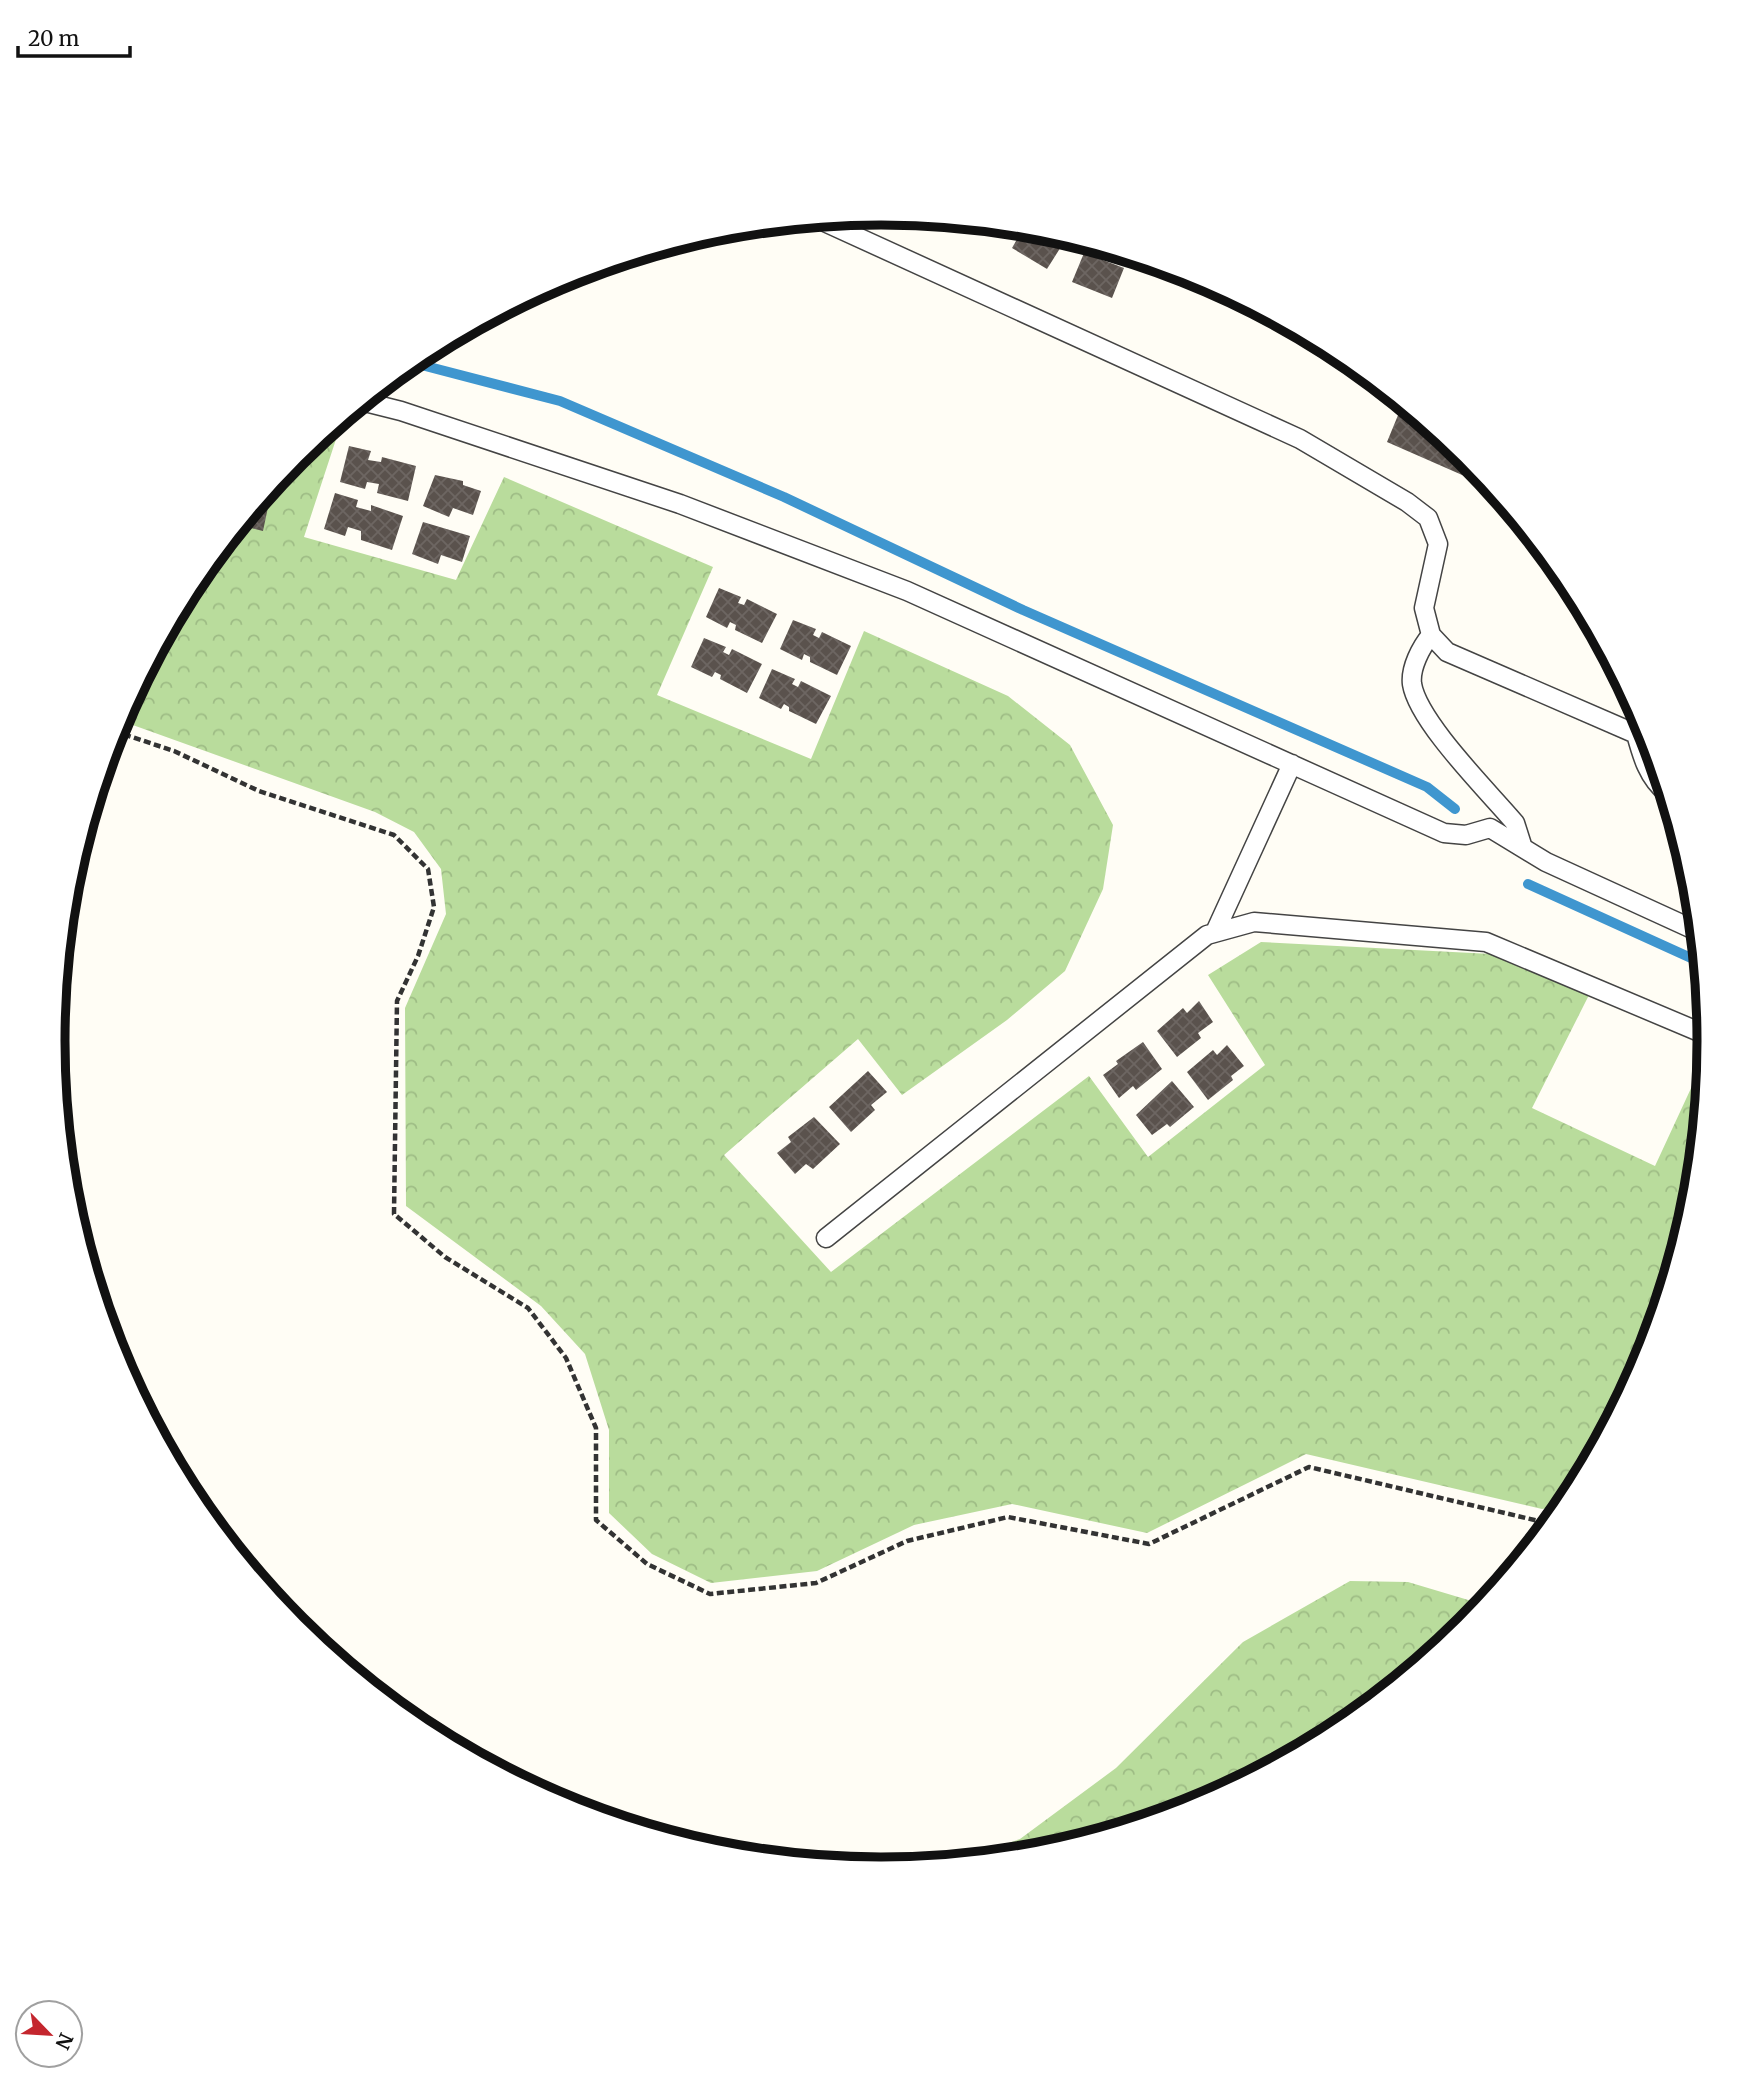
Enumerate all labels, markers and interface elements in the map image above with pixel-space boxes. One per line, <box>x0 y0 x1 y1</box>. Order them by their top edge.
scale bar <box>18 14 130 58</box>
text: 20 m <box>28 25 80 52</box>
north arrow <box>14 1999 84 2069</box>
text: N <box>50 2029 78 2053</box>

